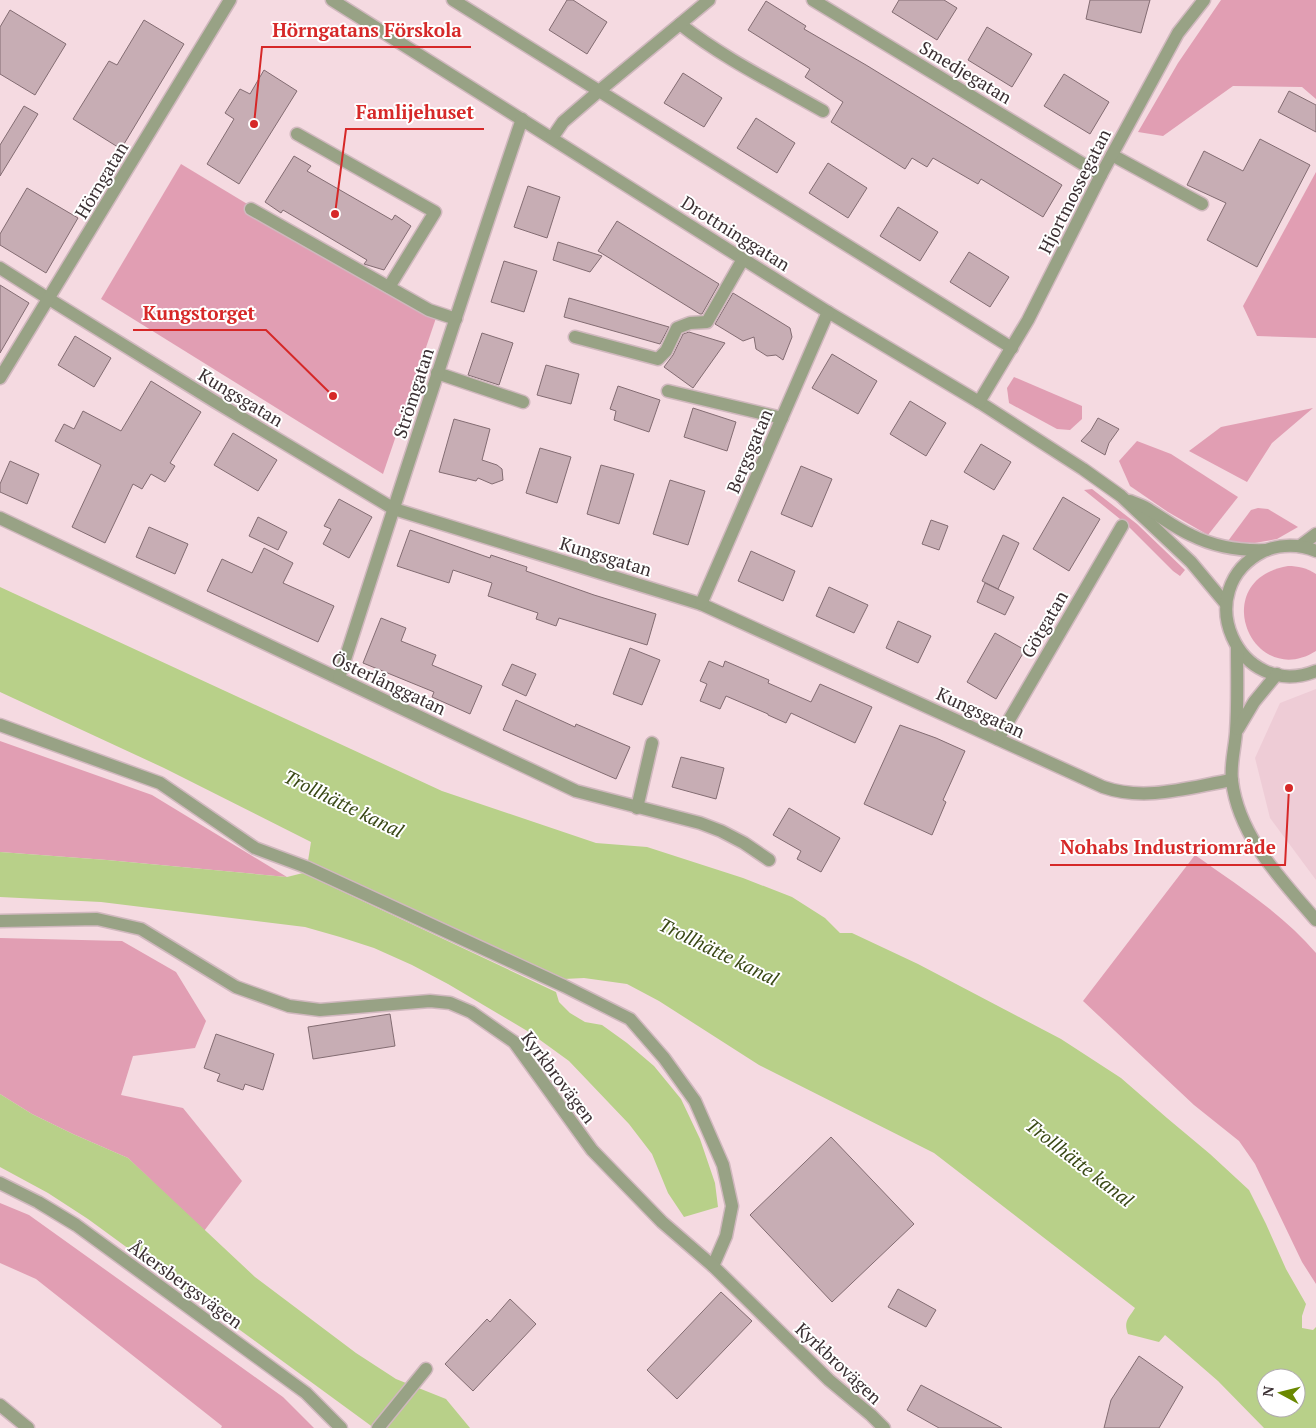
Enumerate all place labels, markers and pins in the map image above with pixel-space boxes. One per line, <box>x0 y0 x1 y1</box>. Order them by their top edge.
callout: Hörngatans Förskola <box>262 13 471 47</box>
callout: Famlijehuset <box>346 95 484 129</box>
callout: Kungstorget <box>133 296 266 330</box>
callout: Nohabs Industriområde <box>1050 831 1285 865</box>

